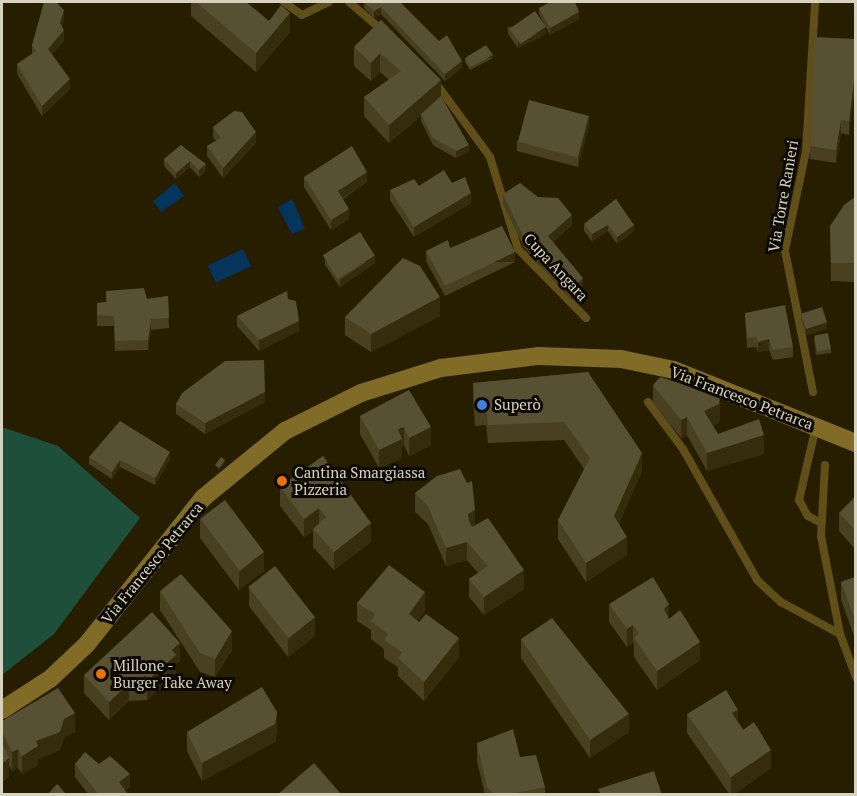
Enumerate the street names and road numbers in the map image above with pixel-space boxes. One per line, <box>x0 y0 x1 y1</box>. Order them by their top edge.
street label: Via Torre Ranieri <box>764 138 802 254</box>
street label: Cupa Angara <box>520 229 592 305</box>
street label: Via Francesco Petrarca <box>668 363 816 433</box>
street label: Via Francesco Petrarca <box>97 499 207 627</box>

